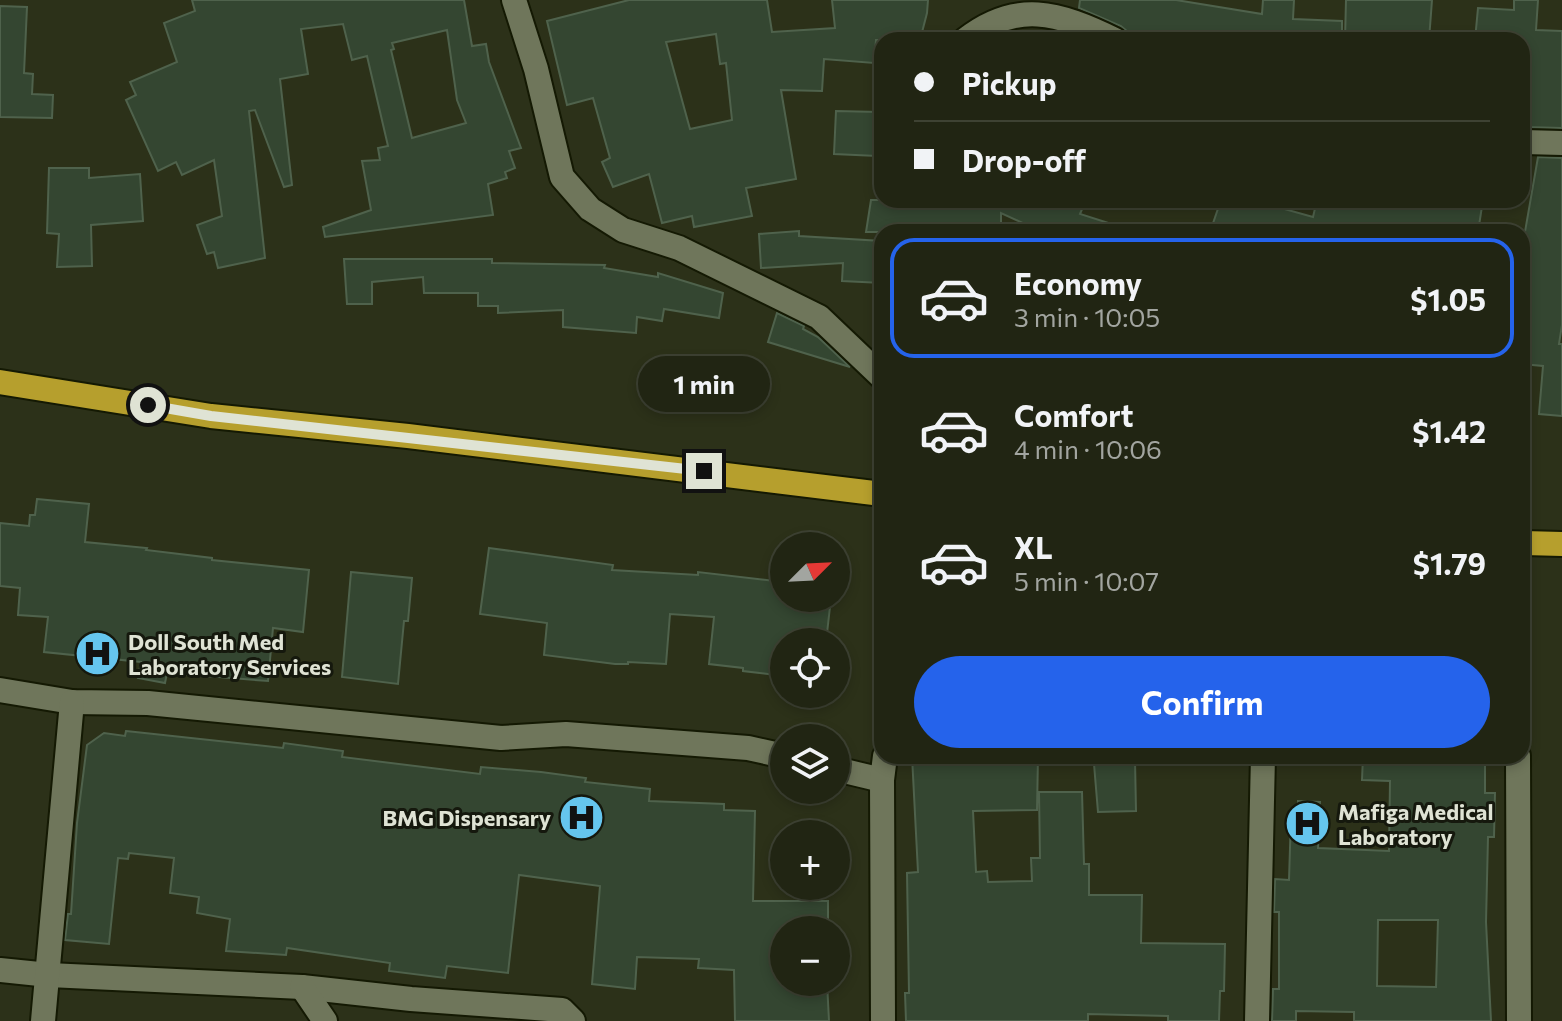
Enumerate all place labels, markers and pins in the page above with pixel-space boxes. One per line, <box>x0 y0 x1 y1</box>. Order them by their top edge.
place label: Doll South Med Laboratory Services <box>128 628 331 680</box>
hospital icon: Doll South Med Laboratory Services <box>73 630 121 678</box>
hospital icon: BMG Dispensary <box>558 793 606 841</box>
place label: Mafiga Medical Laboratory <box>1338 798 1493 850</box>
hospital icon: Mafiga Medical Laboratory <box>1283 800 1331 848</box>
place label: BMG Dispensary <box>383 804 551 831</box>

